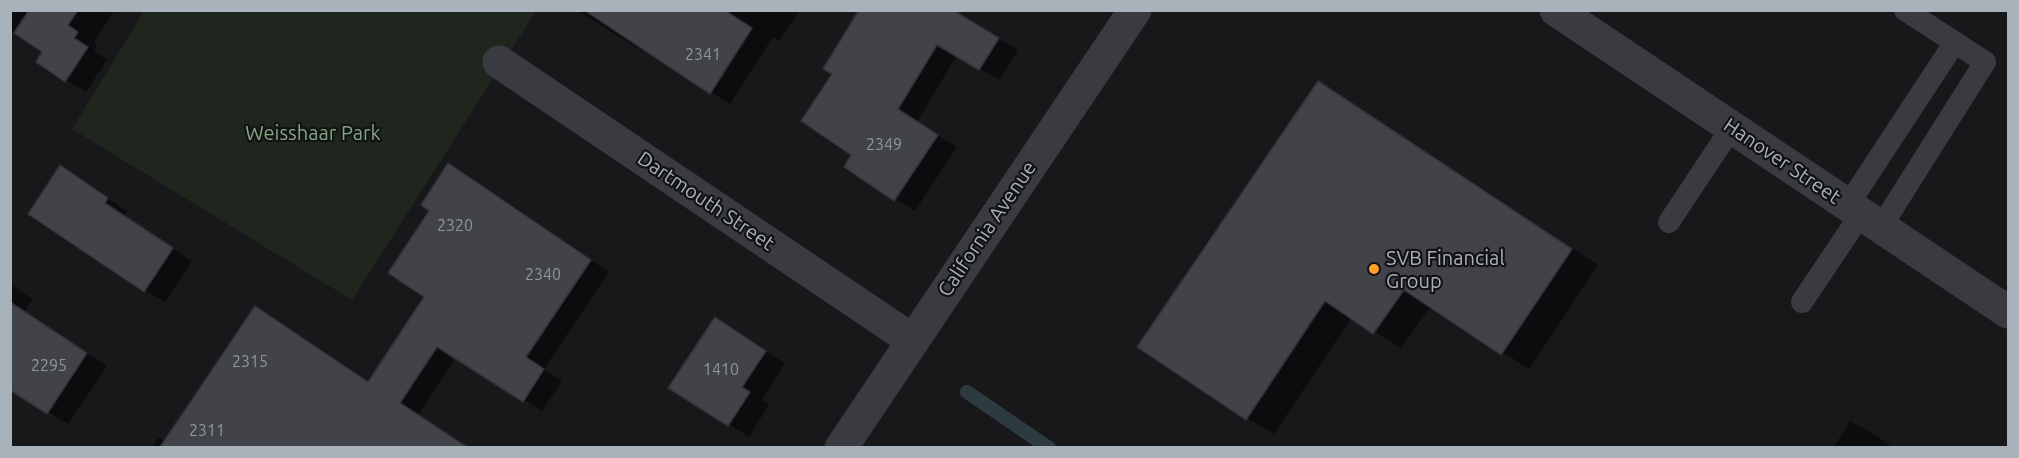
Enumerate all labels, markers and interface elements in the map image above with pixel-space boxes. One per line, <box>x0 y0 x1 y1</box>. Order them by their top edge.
house number: 2341 <box>685 45 721 65</box>
street label: Hanover Street <box>1719 113 1845 209</box>
park label: Weisshaar Park <box>245 121 381 145</box>
house number: 2349 <box>866 135 902 155</box>
street label: Dartmouth Street <box>633 146 779 256</box>
street label: California Avenue <box>933 157 1041 301</box>
house number: 2320 <box>437 216 473 236</box>
place label: SVB Financial Group <box>1386 246 1505 293</box>
marker: SVB Financial Group <box>1367 262 1381 276</box>
house number: 2340 <box>525 265 561 285</box>
house number: 2315 <box>232 352 268 372</box>
house number: 2295 <box>31 356 67 376</box>
house number: 1410 <box>703 360 739 380</box>
house number: 2311 <box>189 421 225 441</box>

